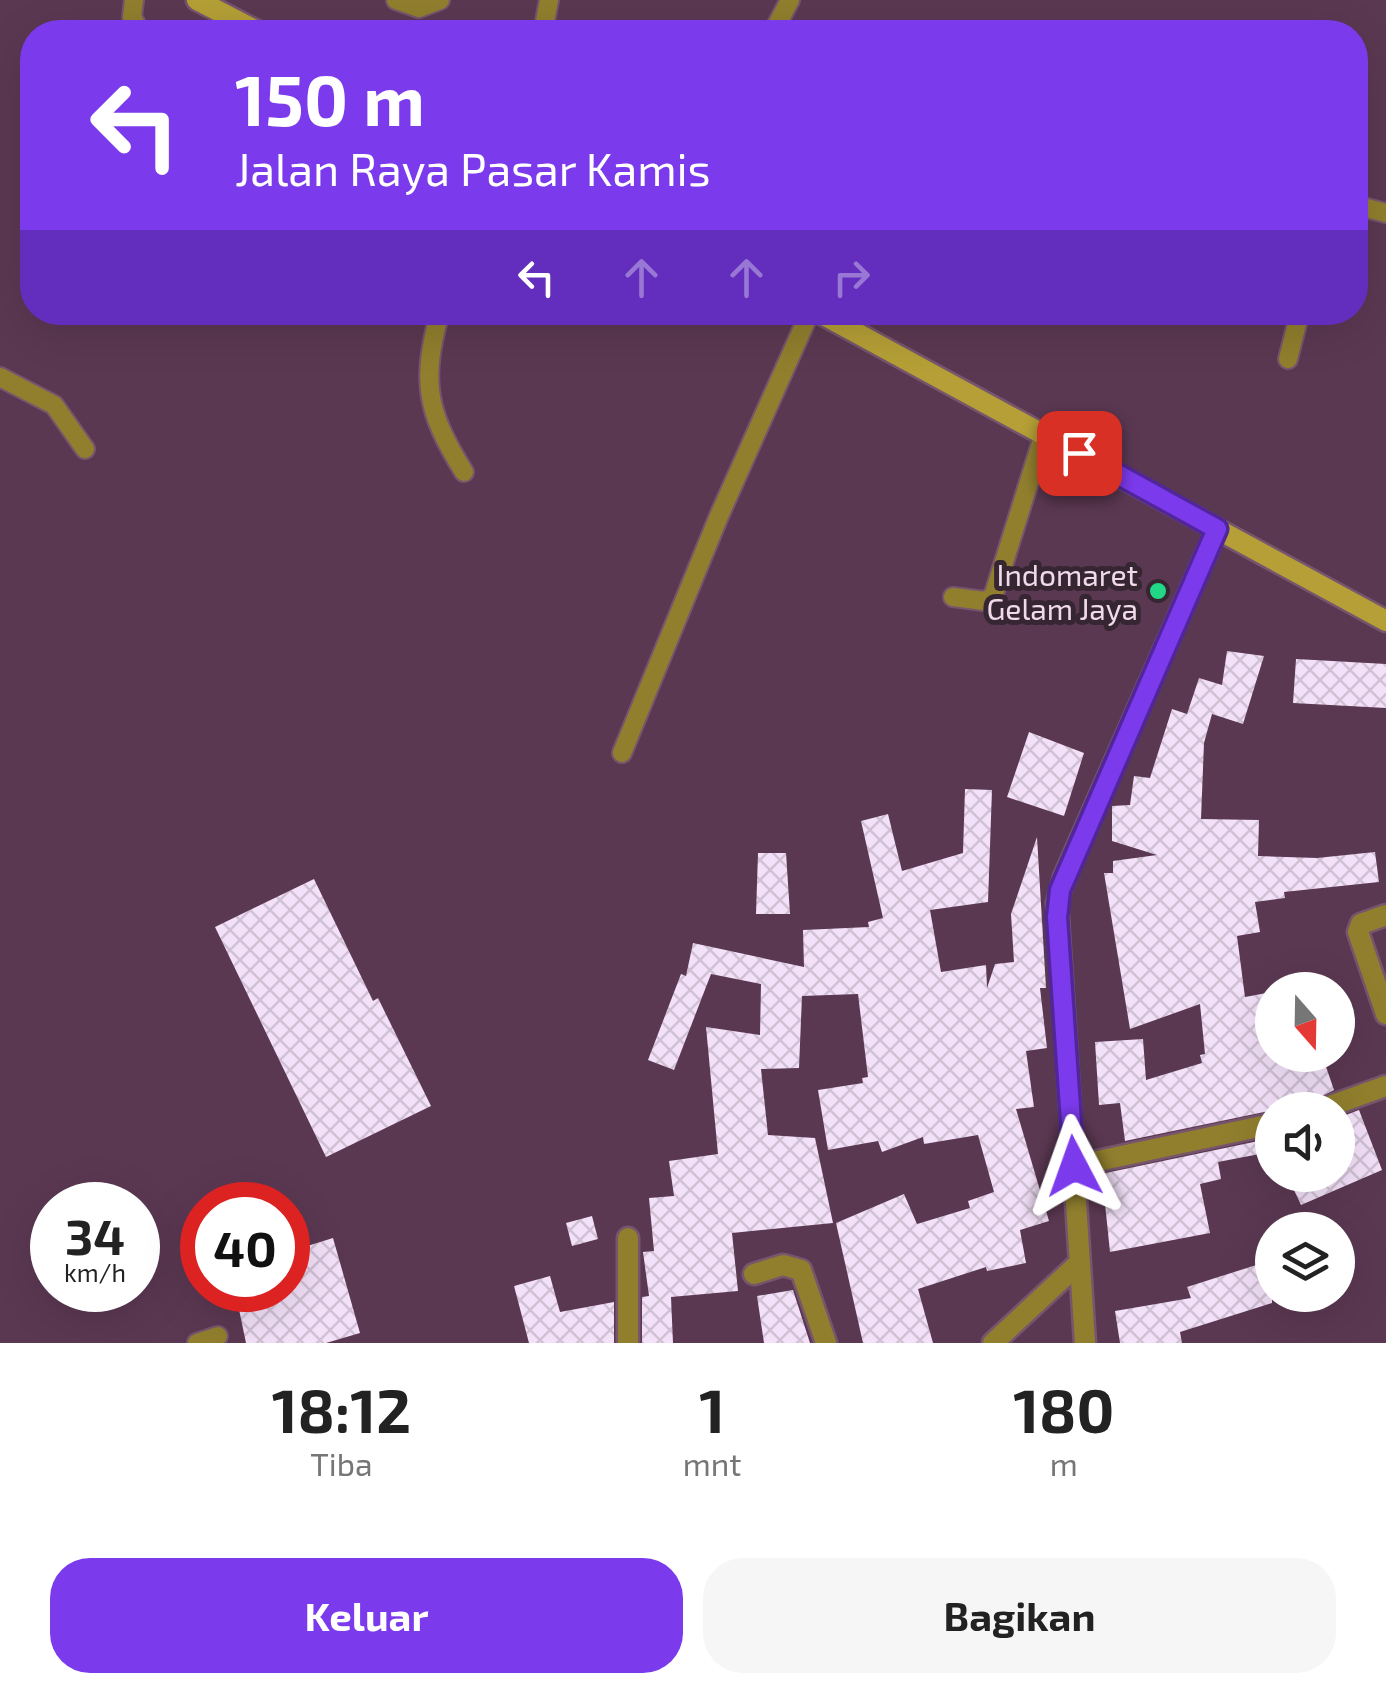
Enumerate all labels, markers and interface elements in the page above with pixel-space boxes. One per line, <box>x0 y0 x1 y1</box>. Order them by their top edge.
text: 150 m <box>235 56 425 140</box>
icon: left <box>70 60 200 190</box>
text: Jalan Raya Pasar Kamis <box>235 141 711 195</box>
icon: left <box>509 250 564 305</box>
icon: ahead <box>614 250 669 305</box>
icon: ahead <box>719 250 774 305</box>
icon: right <box>824 250 879 305</box>
pin <box>1037 411 1122 496</box>
icon: arrive <box>1052 426 1107 481</box>
place label: Indomaret Gelam Jaya <box>986 556 1138 626</box>
marker: Indomaret Gelam Jaya <box>1147 580 1169 602</box>
north arrow <box>1255 972 1355 1072</box>
map controls <box>1255 972 1355 1312</box>
button: sound <box>1255 1092 1355 1192</box>
position arrow <box>1022 1114 1126 1218</box>
speed limit sign: 40 <box>180 1182 310 1312</box>
text: 34 <box>65 1205 125 1265</box>
button: layers <box>1255 1212 1355 1312</box>
text: km/h <box>64 1257 126 1287</box>
text: 18:12 <box>272 1373 411 1445</box>
text: 1 <box>699 1373 725 1445</box>
text: 180 <box>1013 1373 1114 1445</box>
text: Tiba <box>310 1444 373 1482</box>
text: mnt <box>683 1444 742 1482</box>
text: m <box>1050 1444 1078 1482</box>
button: Keluar <box>50 1558 683 1673</box>
button: Bagikan <box>703 1558 1336 1673</box>

